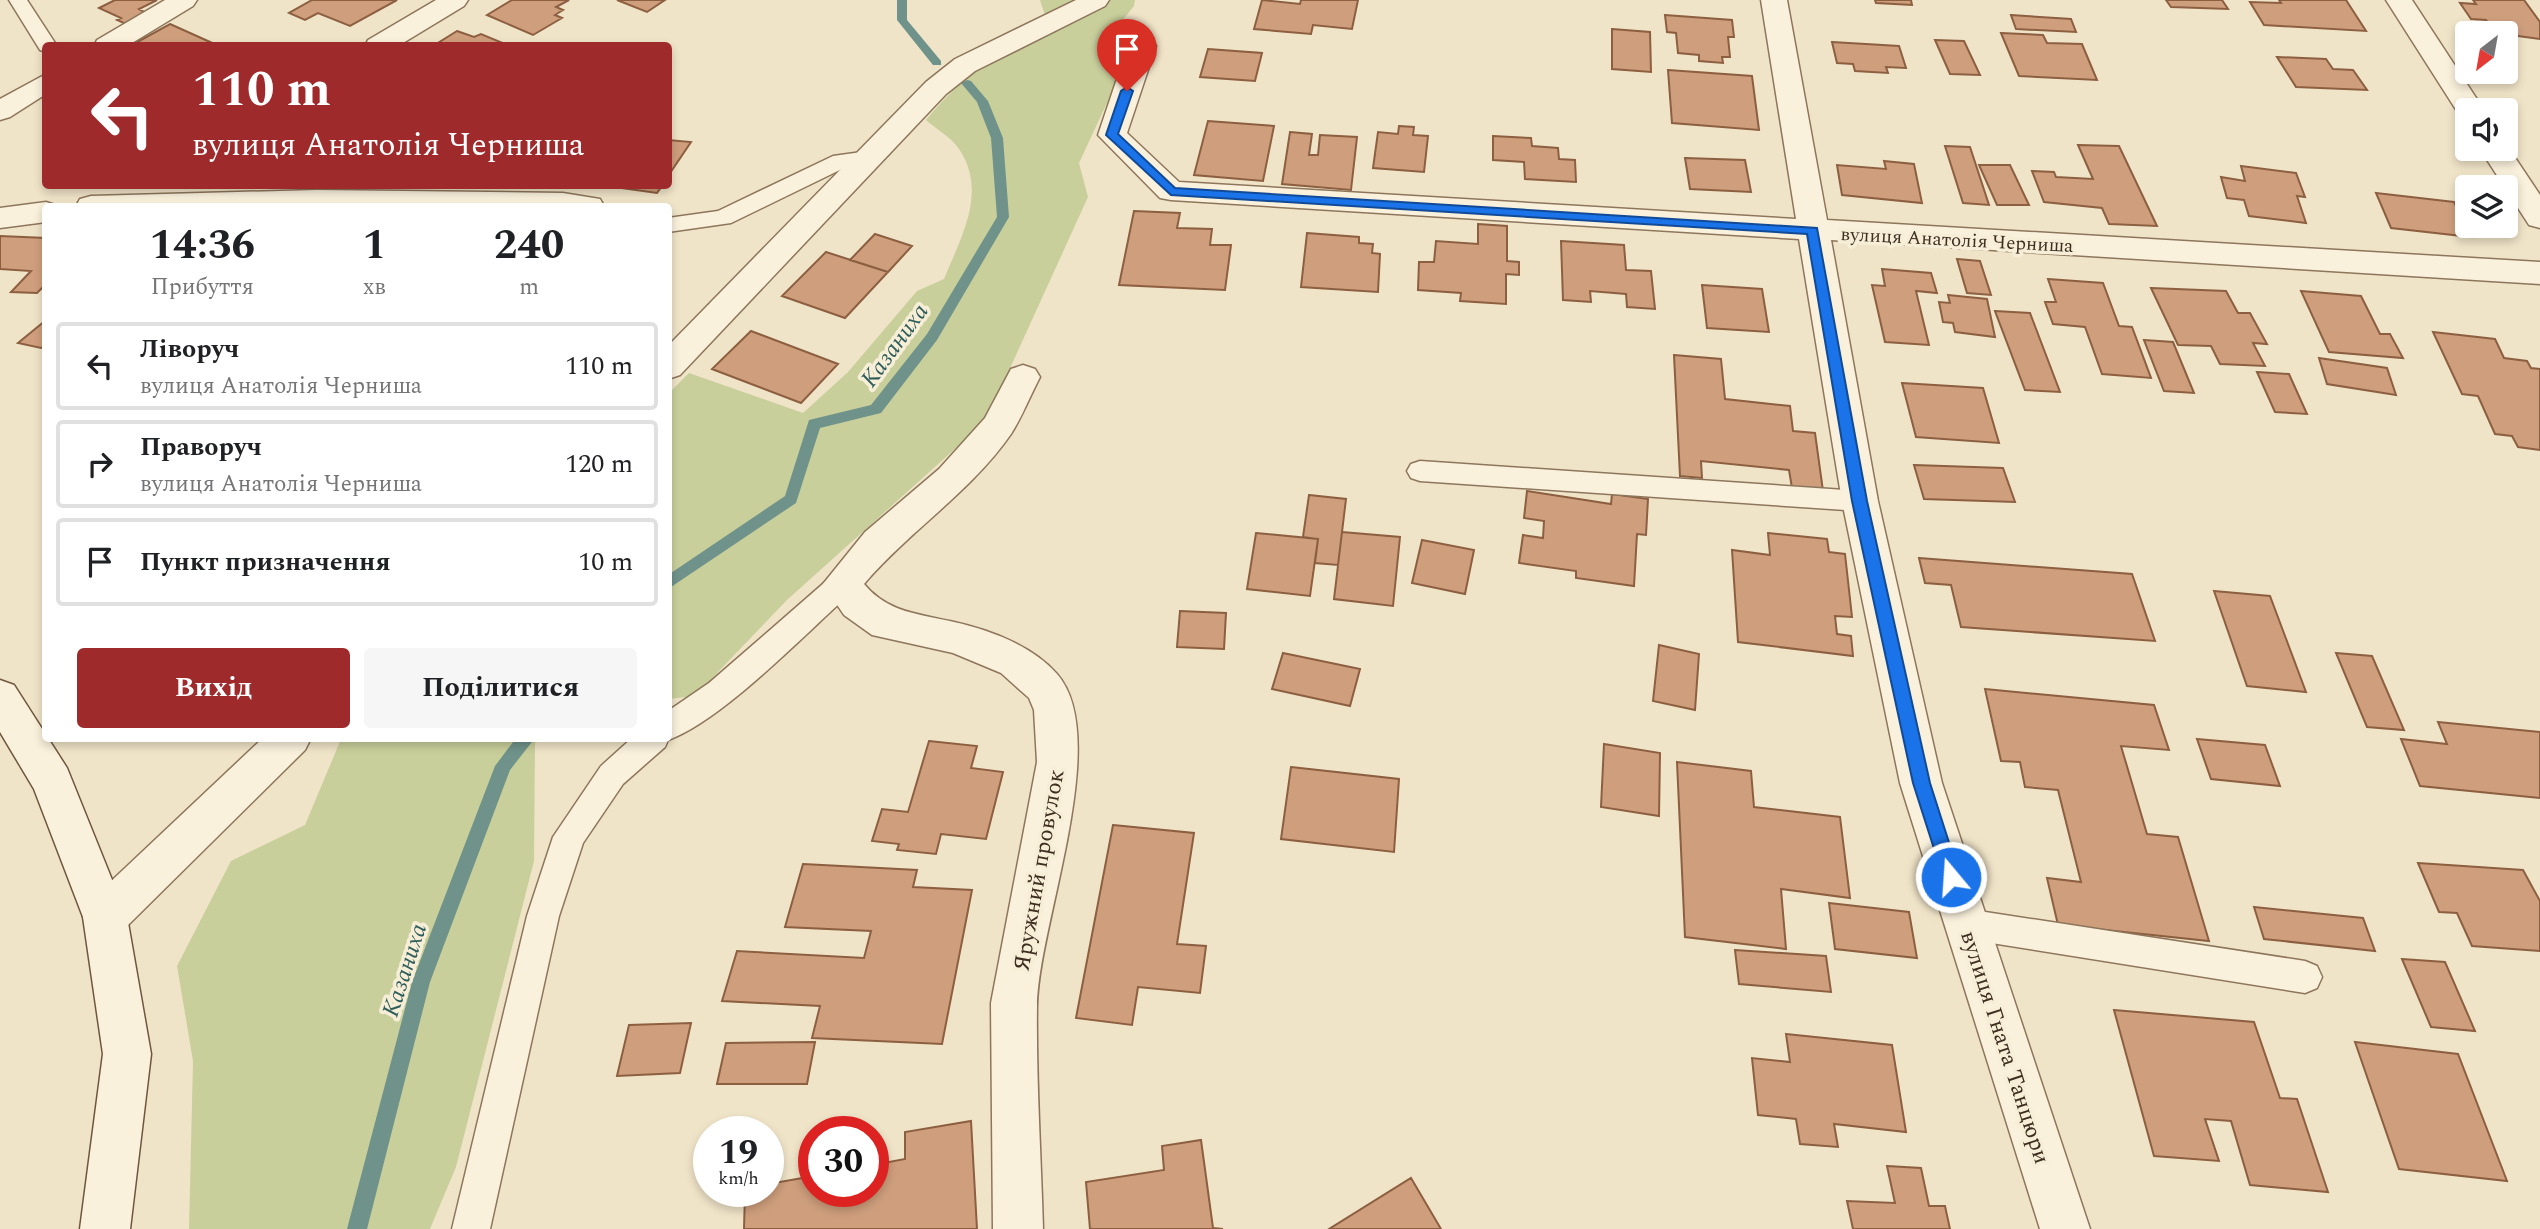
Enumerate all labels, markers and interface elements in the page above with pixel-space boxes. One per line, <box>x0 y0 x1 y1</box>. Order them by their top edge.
pin <box>1097 19 1157 91</box>
north arrow <box>2455 21 2518 84</box>
map controls <box>2455 21 2518 238</box>
icon: arrive <box>1108 30 1146 68</box>
text: 110 m <box>192 53 331 128</box>
icon: left <box>77 70 168 161</box>
button: sound <box>2455 98 2518 161</box>
text: вулиця Анатолія Черниша <box>192 121 584 170</box>
button: layers <box>2455 175 2518 238</box>
text: 14:36 <box>150 214 255 277</box>
text: 1 <box>363 214 386 277</box>
text: 240 <box>494 214 564 277</box>
street label: вулиця Анатолія Черниша <box>1840 220 2075 261</box>
text: Прибуття <box>151 270 254 305</box>
text: хв <box>363 270 386 305</box>
text: m <box>519 270 539 305</box>
water label: Казаниха <box>852 296 938 395</box>
text: Ліворуч <box>140 329 239 369</box>
text: 110 m <box>565 346 633 386</box>
icon: left <box>81 347 119 385</box>
text: вулиця Анатолія Черниша <box>140 369 422 404</box>
text: Праворуч <box>140 427 262 467</box>
text: 120 m <box>565 444 633 484</box>
icon: right <box>81 445 119 483</box>
text: вулиця Анатолія Черниша <box>140 467 422 502</box>
text: Пункт призначення <box>140 542 391 582</box>
text: 10 m <box>578 542 633 582</box>
icon: arrive <box>81 543 119 581</box>
button: Вихід <box>77 648 350 728</box>
button: Поділитися <box>364 648 637 728</box>
street label: Яружний провулок <box>1004 766 1074 974</box>
position arrow <box>1914 840 1988 914</box>
water label: Казаниха <box>373 919 437 1022</box>
street label: вулиця Гната Танцюри <box>1950 926 2059 1169</box>
speed limit sign: 30 <box>798 1116 889 1207</box>
text: 19 <box>719 1126 758 1179</box>
text: km/h <box>718 1165 759 1192</box>

